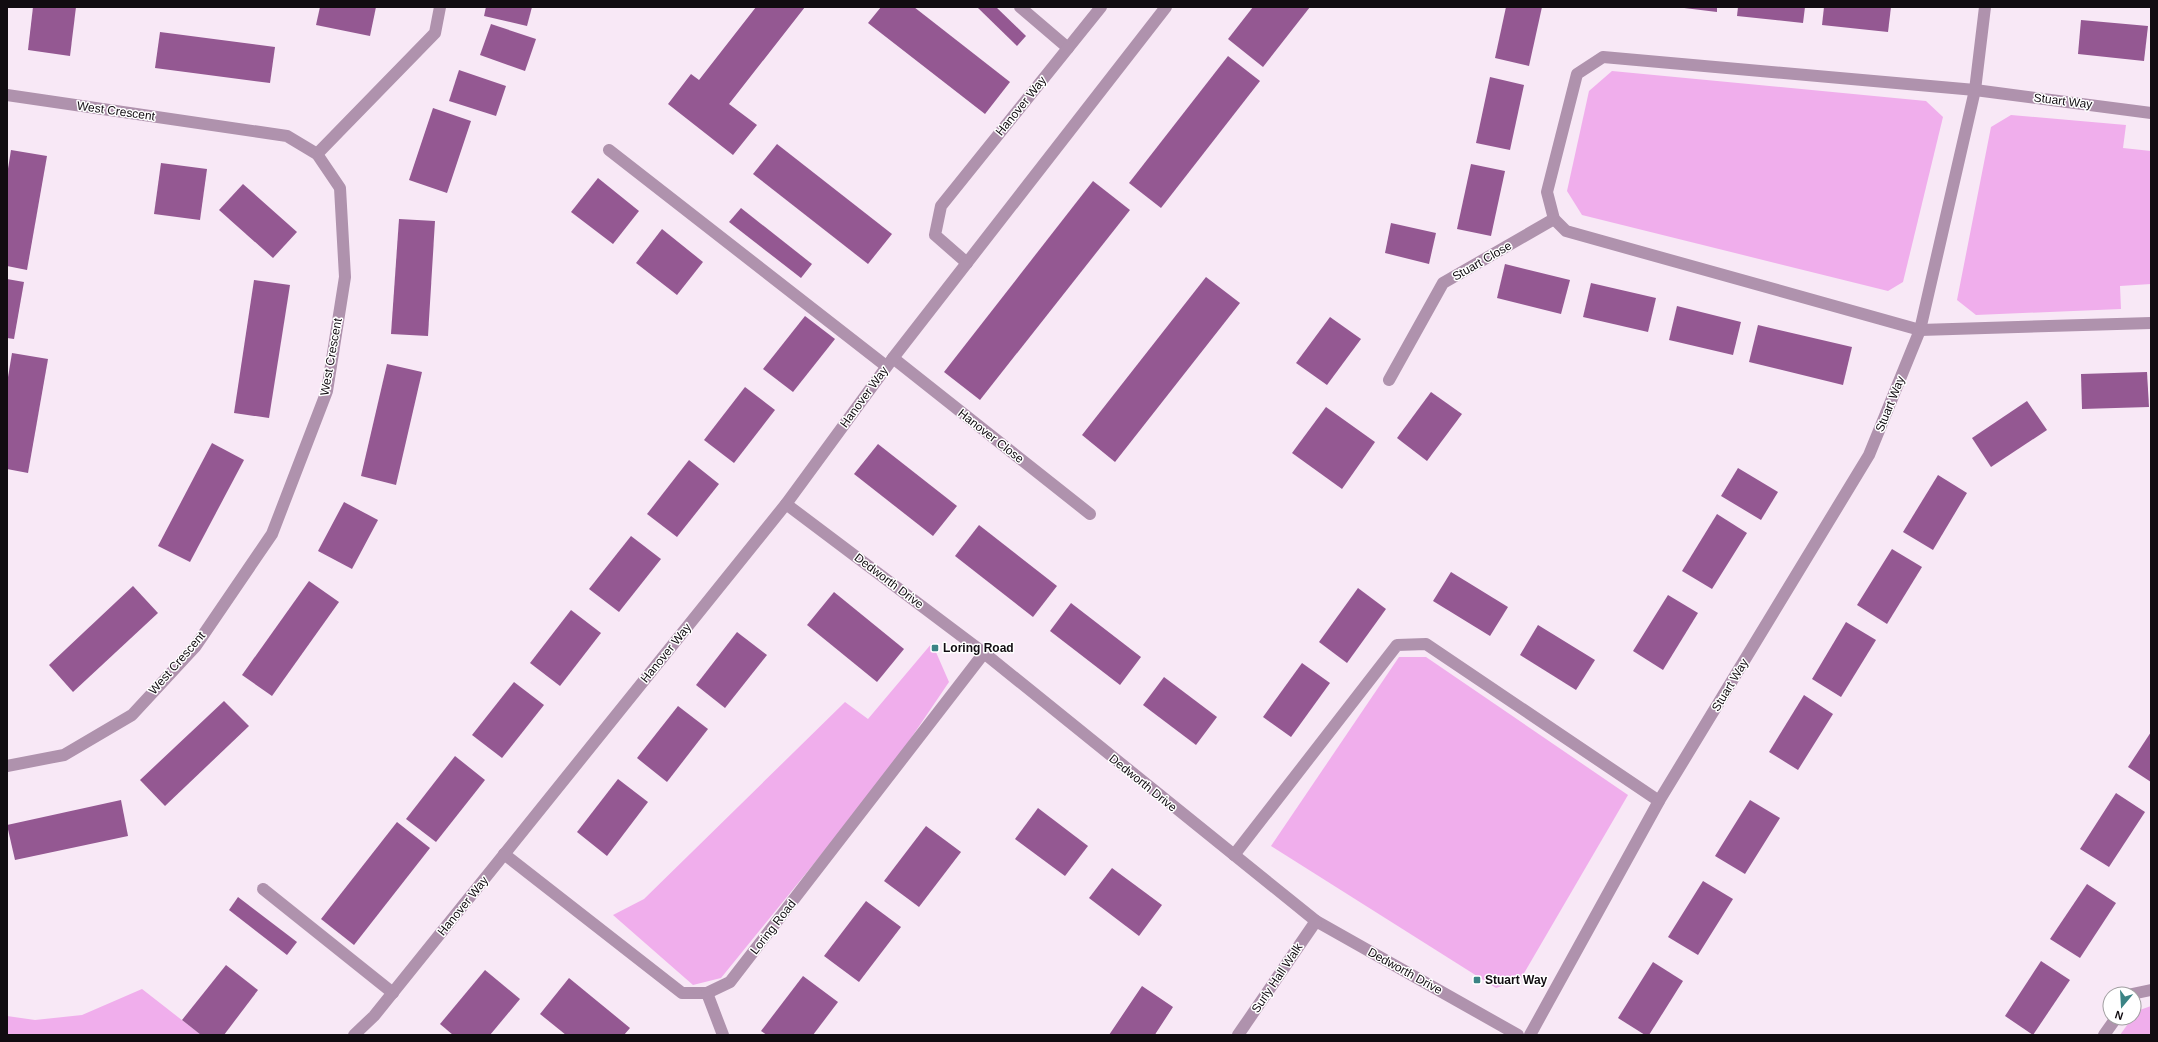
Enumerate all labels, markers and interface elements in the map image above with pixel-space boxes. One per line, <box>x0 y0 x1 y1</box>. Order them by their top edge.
street label: Hanover Way <box>993 74 1049 138</box>
street label: Stuart Way <box>2033 90 2093 112</box>
street label: West Crescent <box>76 99 156 123</box>
street label: Stuart Close <box>1450 238 1514 284</box>
street label: West Crescent <box>317 316 345 397</box>
street label: Hanover Way <box>837 364 891 430</box>
street label: Stuart Way <box>1872 374 1908 434</box>
street label: Hanover Close <box>955 406 1027 466</box>
street label: Dedworth Drive <box>852 551 926 612</box>
street label: Hanover Way <box>638 621 694 685</box>
street label: West Crescent <box>146 628 208 697</box>
place label: Loring Road <box>943 641 1014 655</box>
marker: Loring Road <box>930 643 940 653</box>
street label: Stuart Way <box>1709 656 1751 714</box>
street label: Dedworth Drive <box>1106 752 1180 815</box>
street label: Hanover Way <box>435 874 491 938</box>
street label: Loring Road <box>747 897 799 957</box>
street label: Surly Hall Walk <box>1249 940 1306 1015</box>
street label: Dedworth Drive <box>1365 945 1445 997</box>
place label: Stuart Way <box>1485 973 1548 987</box>
marker: Stuart Way <box>1472 975 1482 985</box>
north arrow <box>2102 986 2142 1026</box>
text: N <box>2113 1009 2125 1022</box>

